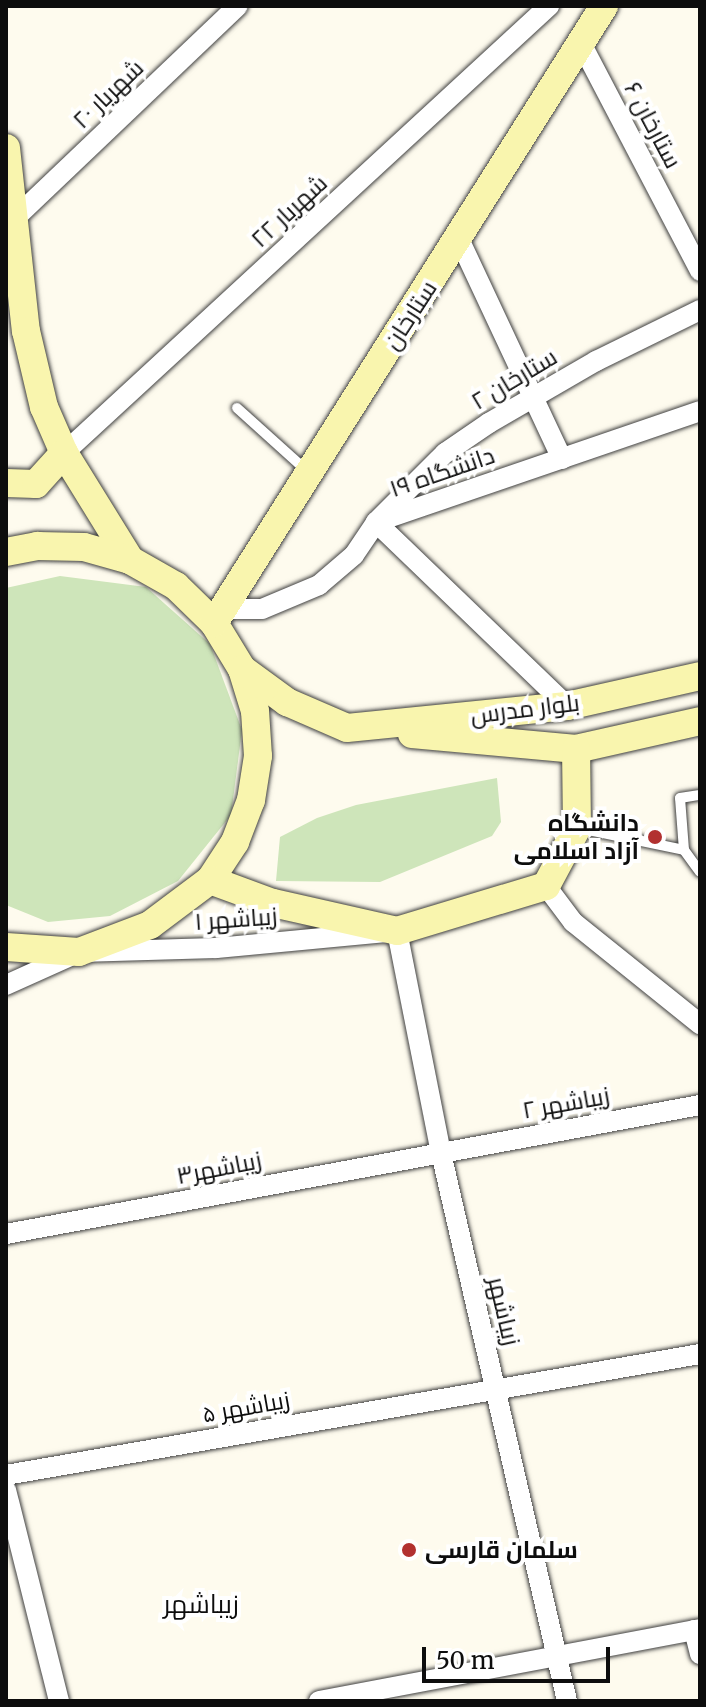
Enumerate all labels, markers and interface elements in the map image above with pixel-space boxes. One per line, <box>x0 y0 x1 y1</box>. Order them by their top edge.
street label: شهریار ۲۰ <box>67 53 149 135</box>
street label: ستارخان ۶ <box>618 77 688 173</box>
street label: شهریار ۲۲ <box>245 169 333 253</box>
street label: ستارخان <box>377 275 443 355</box>
street label: ستارخان ۲ <box>466 342 562 416</box>
street label: دانشگاه ۱۹ <box>386 441 498 503</box>
street label: بلوار مدرس <box>469 688 581 730</box>
place label: دانشگاه آزاد اسلامی <box>514 809 639 865</box>
marker: دانشگاه آزاد اسلامی <box>646 828 664 846</box>
street label: زیباشهر ۱ <box>194 902 278 936</box>
street label: زیباشهر ۲ <box>520 1081 612 1125</box>
street label: زیباشهر۳ <box>174 1146 264 1190</box>
street label: زیباشهر <box>482 1274 526 1348</box>
street label: زیباشهر ۵ <box>200 1385 292 1429</box>
place label: سلمان قارسی <box>425 1536 578 1564</box>
marker: سلمان قارسی <box>400 1541 418 1559</box>
district label: زیباشهر <box>163 1588 239 1620</box>
scale bar <box>426 1631 614 1681</box>
text: 50 m <box>436 1645 495 1676</box>

